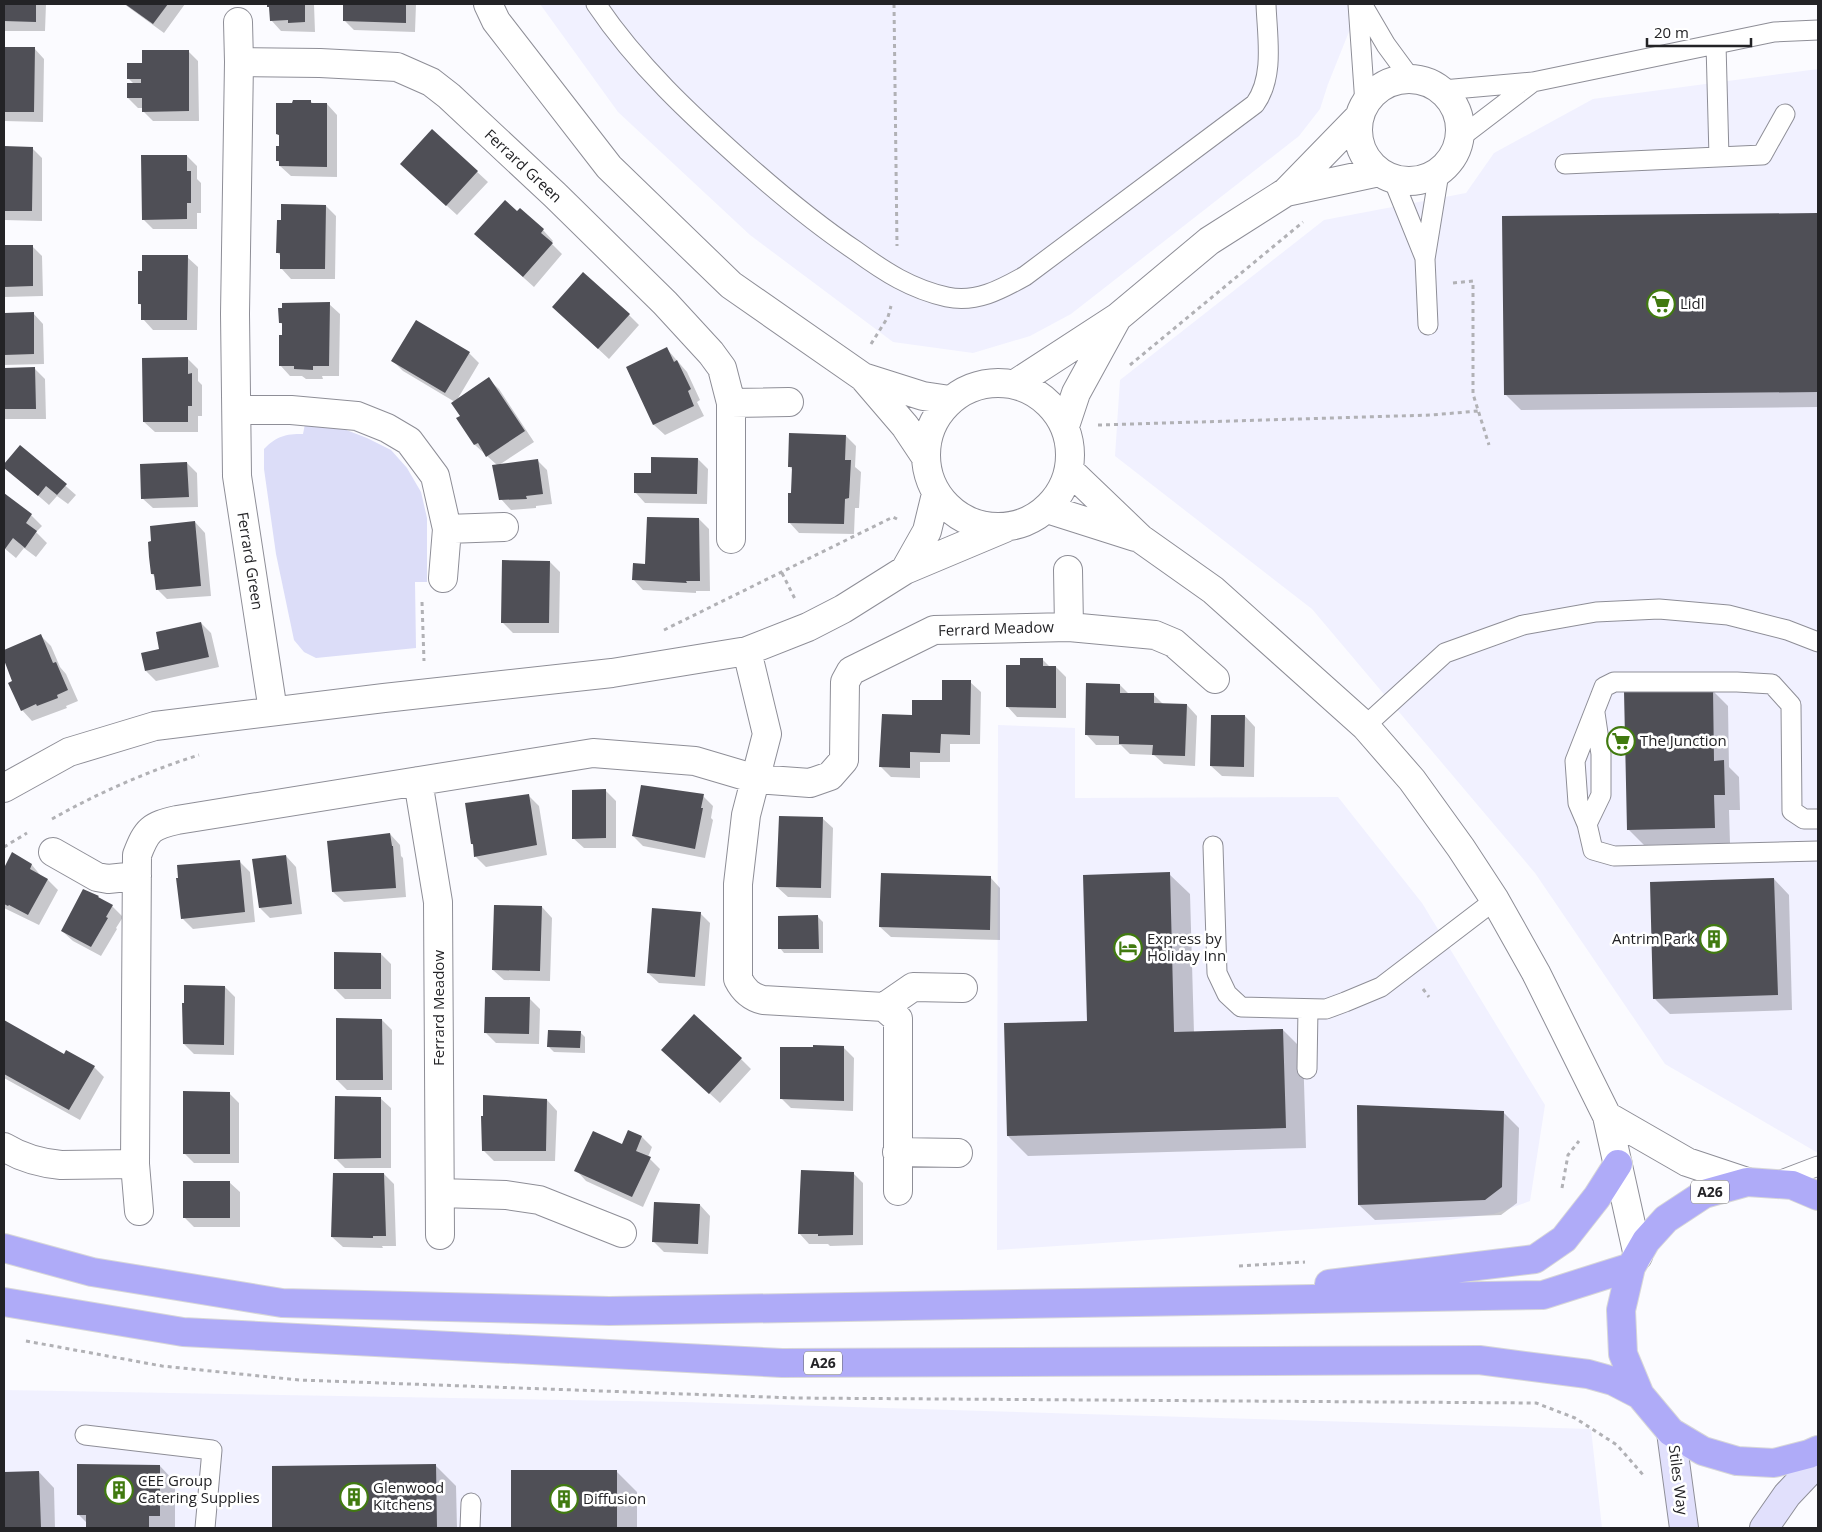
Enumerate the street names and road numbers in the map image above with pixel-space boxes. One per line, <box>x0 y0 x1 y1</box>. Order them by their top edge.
street label: Ferrard Green <box>481 124 567 206</box>
street label: Ferrard Green <box>233 510 269 611</box>
street label: Ferrard Meadow <box>938 616 1055 640</box>
street label: Ferrard Meadow <box>428 950 448 1066</box>
road number: A26 <box>1691 1180 1729 1204</box>
road number: A26 <box>804 1352 842 1375</box>
street label: Stiles Way <box>1665 1444 1693 1516</box>

